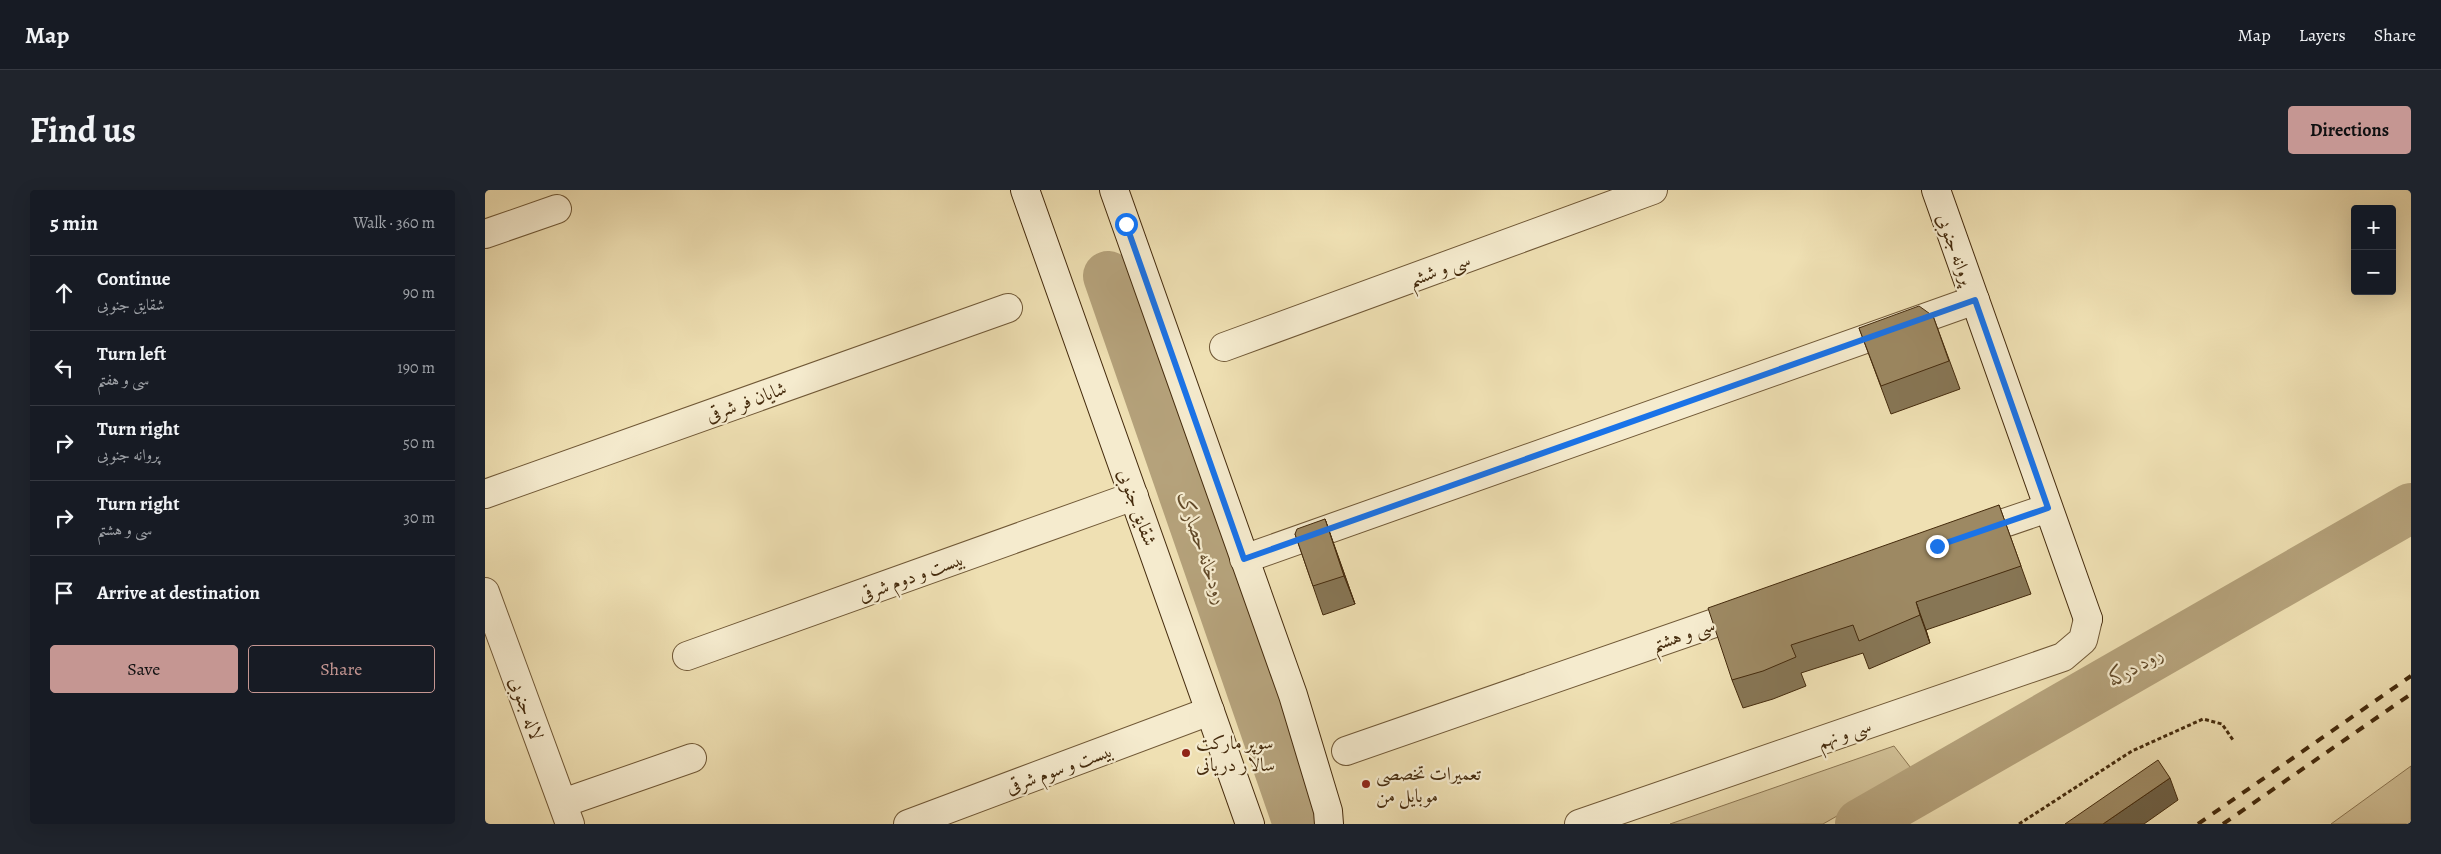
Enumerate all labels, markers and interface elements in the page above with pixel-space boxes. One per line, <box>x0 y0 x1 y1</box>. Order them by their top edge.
text: Map <box>25 19 69 51</box>
text: Map <box>2238 23 2271 47</box>
text: Layers <box>2299 23 2346 47</box>
text: Share <box>2374 23 2416 47</box>
text: Find us <box>30 106 136 154</box>
button: Directions <box>2288 106 2411 154</box>
map controls <box>2351 205 2396 295</box>
button: + <box>2351 205 2396 250</box>
text: 5 min <box>50 209 98 237</box>
street label: پروانه جنوبی <box>1929 210 1981 291</box>
text: Walk · 360 m <box>353 212 435 234</box>
route start <box>1115 213 1138 236</box>
street label: سی و ششم <box>1405 247 1476 299</box>
button: − <box>2351 250 2396 295</box>
text: Continue <box>97 266 171 292</box>
icon: ahead <box>50 279 78 307</box>
text: 90 m <box>403 282 435 304</box>
text: شقایق جنوبی <box>97 294 165 316</box>
text: Turn left <box>97 341 166 367</box>
icon: left <box>50 354 78 382</box>
text: 190 m <box>397 357 435 379</box>
text: سی و هفتم <box>97 369 149 391</box>
street label: شایان فر شرقی <box>702 375 790 429</box>
text: Turn right <box>97 416 179 442</box>
icon: right <box>50 429 78 457</box>
text: 50 m <box>403 432 435 454</box>
text: پروانه جنوبی <box>97 444 160 466</box>
street label: شقایق جنوبی <box>1110 465 1163 550</box>
water label: رودخانه حصارک <box>1171 488 1234 608</box>
text: Turn right <box>97 491 179 517</box>
icon: right <box>50 504 78 532</box>
text: 30 m <box>403 507 435 529</box>
text: سی و هشتم <box>97 519 152 541</box>
route end <box>1926 535 1949 558</box>
street label: بیست و دوم شرقی <box>855 546 969 611</box>
icon: arrive <box>50 579 78 607</box>
text: Arrive at destination <box>97 580 260 606</box>
street label: سی و هشتم <box>1648 612 1721 664</box>
water label: رود درکه <box>2103 640 2168 693</box>
button: Save <box>50 645 238 693</box>
button: Share <box>248 645 435 693</box>
street label: لاله جنوبی <box>502 673 549 744</box>
street label: سی و نهم <box>1814 713 1876 760</box>
place label: سوپر مارکت سالار دریانی <box>1196 730 1275 778</box>
street label: بیست و سوم شرقی <box>1002 738 1117 803</box>
marker: سوپر مارکت سالار دریانی <box>1180 747 1192 759</box>
place label: تعمیرات تخصصی موبایل من <box>1376 761 1481 809</box>
marker: تعمیرات تخصصی موبایل من <box>1360 778 1372 790</box>

